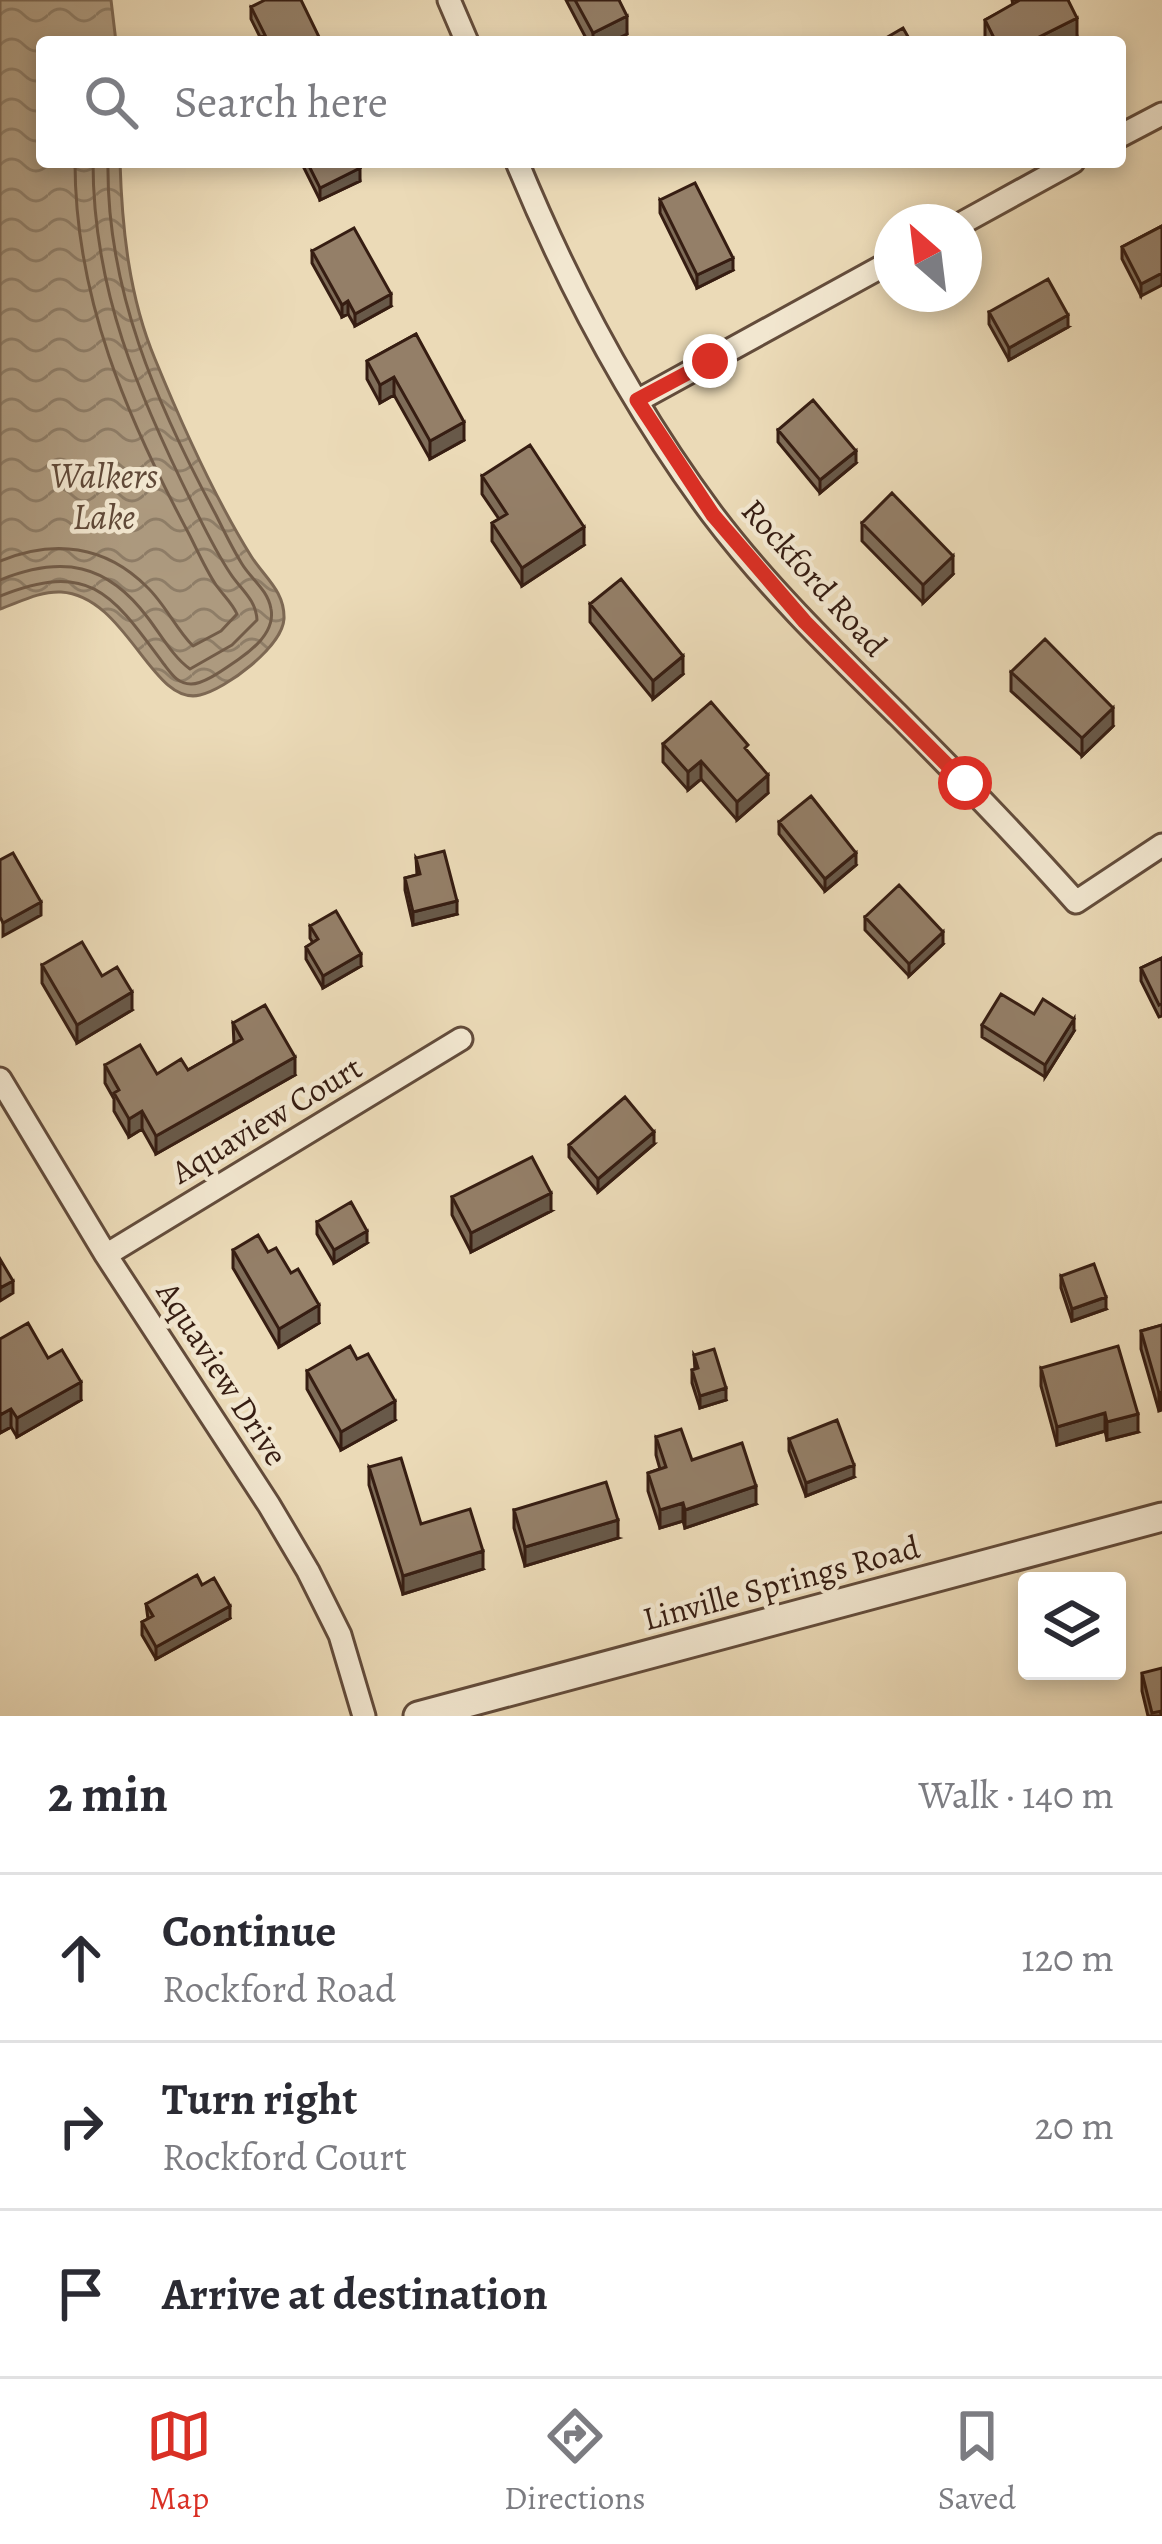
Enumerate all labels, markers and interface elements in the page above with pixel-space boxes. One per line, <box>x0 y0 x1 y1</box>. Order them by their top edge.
search box <box>36 36 1126 168</box>
icon: search <box>78 69 144 135</box>
text: Search here <box>174 71 388 133</box>
north arrow <box>874 204 982 312</box>
route end <box>683 334 737 388</box>
water label: Walkers Lake <box>50 451 158 541</box>
street label: Rockford Road <box>732 489 898 666</box>
route start <box>938 756 992 810</box>
street label: Aquaview Court <box>162 1045 370 1195</box>
street label: Aquaview Drive <box>146 1272 299 1474</box>
street label: Linville Springs Road <box>638 1524 925 1641</box>
map controls <box>1018 1572 1126 1680</box>
button: layers <box>1018 1572 1126 1680</box>
text: 2 min <box>48 1759 168 1829</box>
text: Walk · 140 m <box>919 1768 1114 1821</box>
text: Continue <box>162 1900 336 1962</box>
icon: ahead <box>48 1925 114 1991</box>
text: 120 m <box>1021 1931 1114 1984</box>
text: Rockford Road <box>162 1962 396 2015</box>
text: Turn right <box>162 2068 357 2130</box>
icon: right <box>48 2093 114 2159</box>
text: 20 m <box>1035 2099 1114 2152</box>
text: Rockford Court <box>162 2130 407 2183</box>
icon: arrive <box>48 2261 114 2327</box>
text: Arrive at destination <box>162 2263 548 2325</box>
tab: Map <box>146 2403 212 2520</box>
tab: Directions <box>504 2403 646 2520</box>
tab: Saved <box>938 2403 1016 2520</box>

